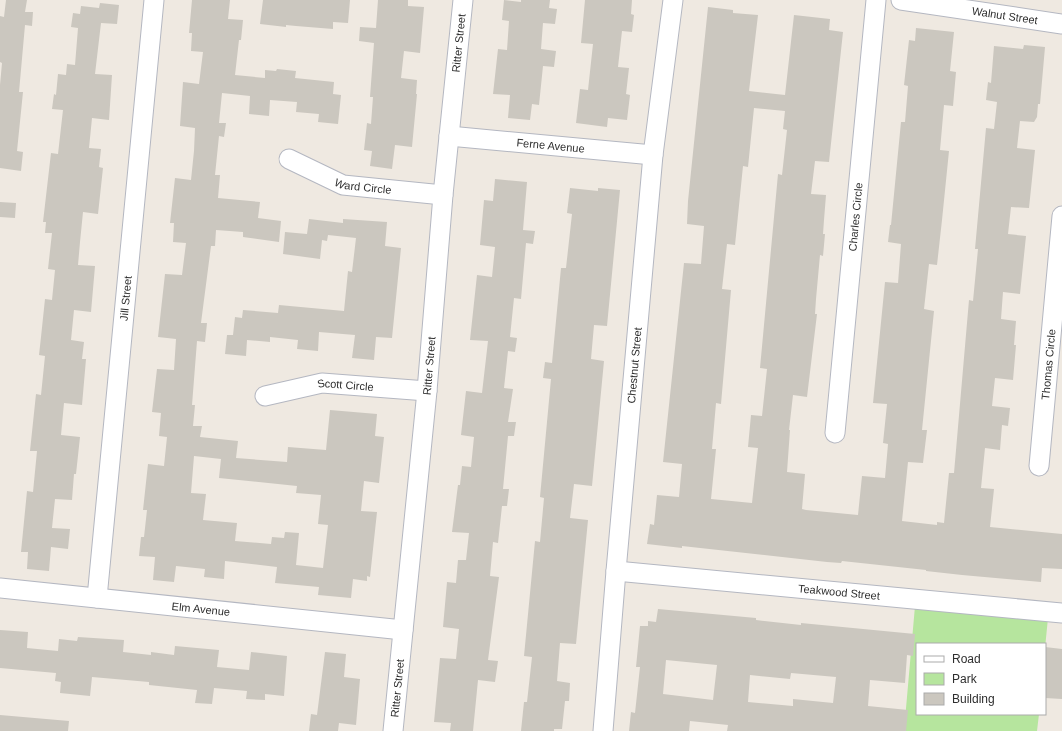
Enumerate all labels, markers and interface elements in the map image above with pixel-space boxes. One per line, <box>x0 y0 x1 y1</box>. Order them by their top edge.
street label: Walnut Street <box>971 5 1039 26</box>
street label: Ritter Street <box>450 13 468 73</box>
street label: Ferne Avenue <box>516 136 585 155</box>
street label: Ward Circle <box>333 176 392 196</box>
street label: Charles Circle <box>846 182 865 252</box>
street label: Jill Street <box>117 275 134 321</box>
street label: Chestnut Street <box>625 327 644 404</box>
street label: Thomas Circle <box>1039 329 1058 400</box>
street label: Ritter Street <box>421 336 437 396</box>
street label: Scott Circle <box>316 377 374 393</box>
street label: Teakwood Street <box>798 582 880 602</box>
street label: Elm Avenue <box>171 600 231 618</box>
legend <box>916 643 1046 715</box>
text: Road <box>952 652 981 666</box>
street label: Ritter Street <box>388 658 406 718</box>
text: Park <box>952 672 978 686</box>
text: Building <box>952 692 995 706</box>

